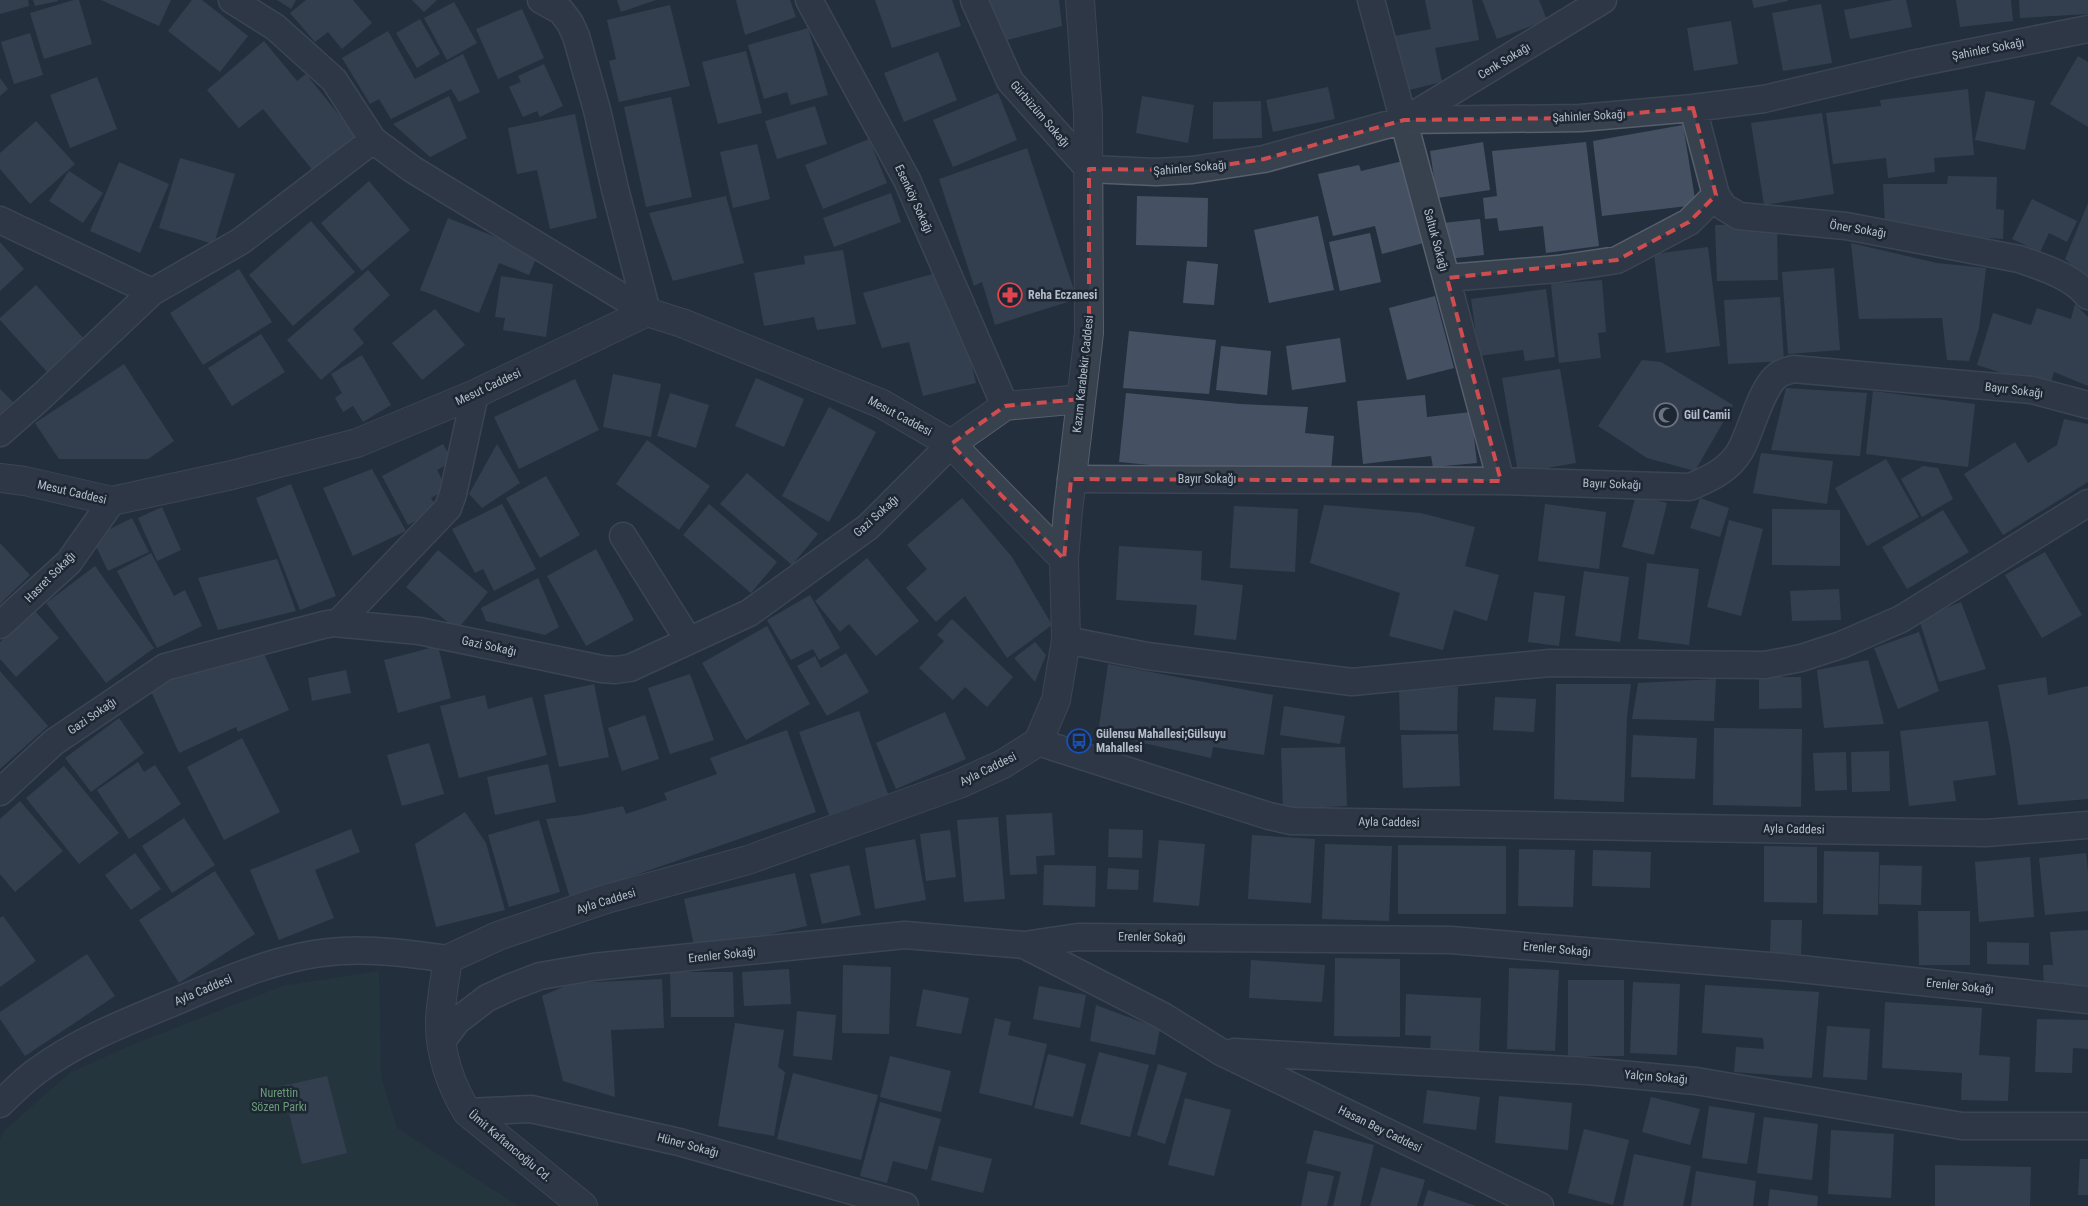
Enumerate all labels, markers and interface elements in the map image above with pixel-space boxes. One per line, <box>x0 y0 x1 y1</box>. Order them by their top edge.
street label: Şahinler Sokağı <box>1951 35 2025 63</box>
street label: Cenk Sokağı <box>1475 40 1533 82</box>
street label: Gürbüzüm Sokağı <box>1007 78 1073 150</box>
street label: Şahinler Sokağı <box>1552 107 1626 125</box>
street label: Şahinler Sokağı <box>1153 158 1227 178</box>
street label: Esenköy Sokağı <box>892 162 936 236</box>
street label: Saltuk Sokağı <box>1421 207 1451 273</box>
street label: Öner Sokağı <box>1829 217 1888 240</box>
pharmacy icon: Reha Eczanesi <box>997 282 1023 308</box>
place label: Reha Eczanesi <box>1028 288 1097 302</box>
street label: Kazım Karabekir Caddesi <box>1070 315 1096 433</box>
street label: Mesut Caddesi <box>453 366 523 408</box>
street label: Bayır Sokağı <box>1984 379 2044 401</box>
street label: Mesut Caddesi <box>866 393 934 439</box>
mosque icon: Gül Camii <box>1653 402 1679 428</box>
place label: Gül Camii <box>1684 408 1730 422</box>
street label: Bayır Sokağı <box>1178 472 1236 486</box>
street label: Bayır Sokağı <box>1582 476 1642 492</box>
street label: Mesut Caddesi <box>36 477 108 507</box>
street label: Gazi Sokağı <box>851 492 901 540</box>
street label: Hasret Sokağı <box>22 549 78 605</box>
street label: Gazi Sokağı <box>460 633 518 659</box>
street label: Gazi Sokağı <box>65 695 119 737</box>
place label: Gülensu Mahallesi;Gülsuyu Mahallesi <box>1096 727 1226 755</box>
bus stop icon: Gülensu Mahallesi;Gülsuyu Mahallesi <box>1066 728 1092 754</box>
street label: Ayla Caddesi <box>957 749 1019 789</box>
street label: Ayla Caddesi <box>1358 814 1420 830</box>
street label: Ayla Caddesi <box>1763 821 1825 837</box>
street label: Ayla Caddesi <box>575 885 637 917</box>
street label: Erenler Sokağı <box>1118 929 1186 945</box>
street label: Erenler Sokağı <box>1523 939 1591 959</box>
street label: Erenler Sokağı <box>688 944 756 966</box>
street label: Ayla Caddesi <box>172 972 234 1008</box>
street label: Erenler Sokağı <box>1926 975 1994 997</box>
street label: Yalçın Sokağı <box>1624 1067 1688 1087</box>
park label: Nurettin Sözen Parkı <box>251 1086 307 1114</box>
street label: Hasan Bey Caddesi <box>1336 1103 1424 1155</box>
street label: Ümit Kaftancıoğlu Cd. <box>466 1107 555 1185</box>
street label: Hüner Sokağı <box>656 1130 720 1160</box>

